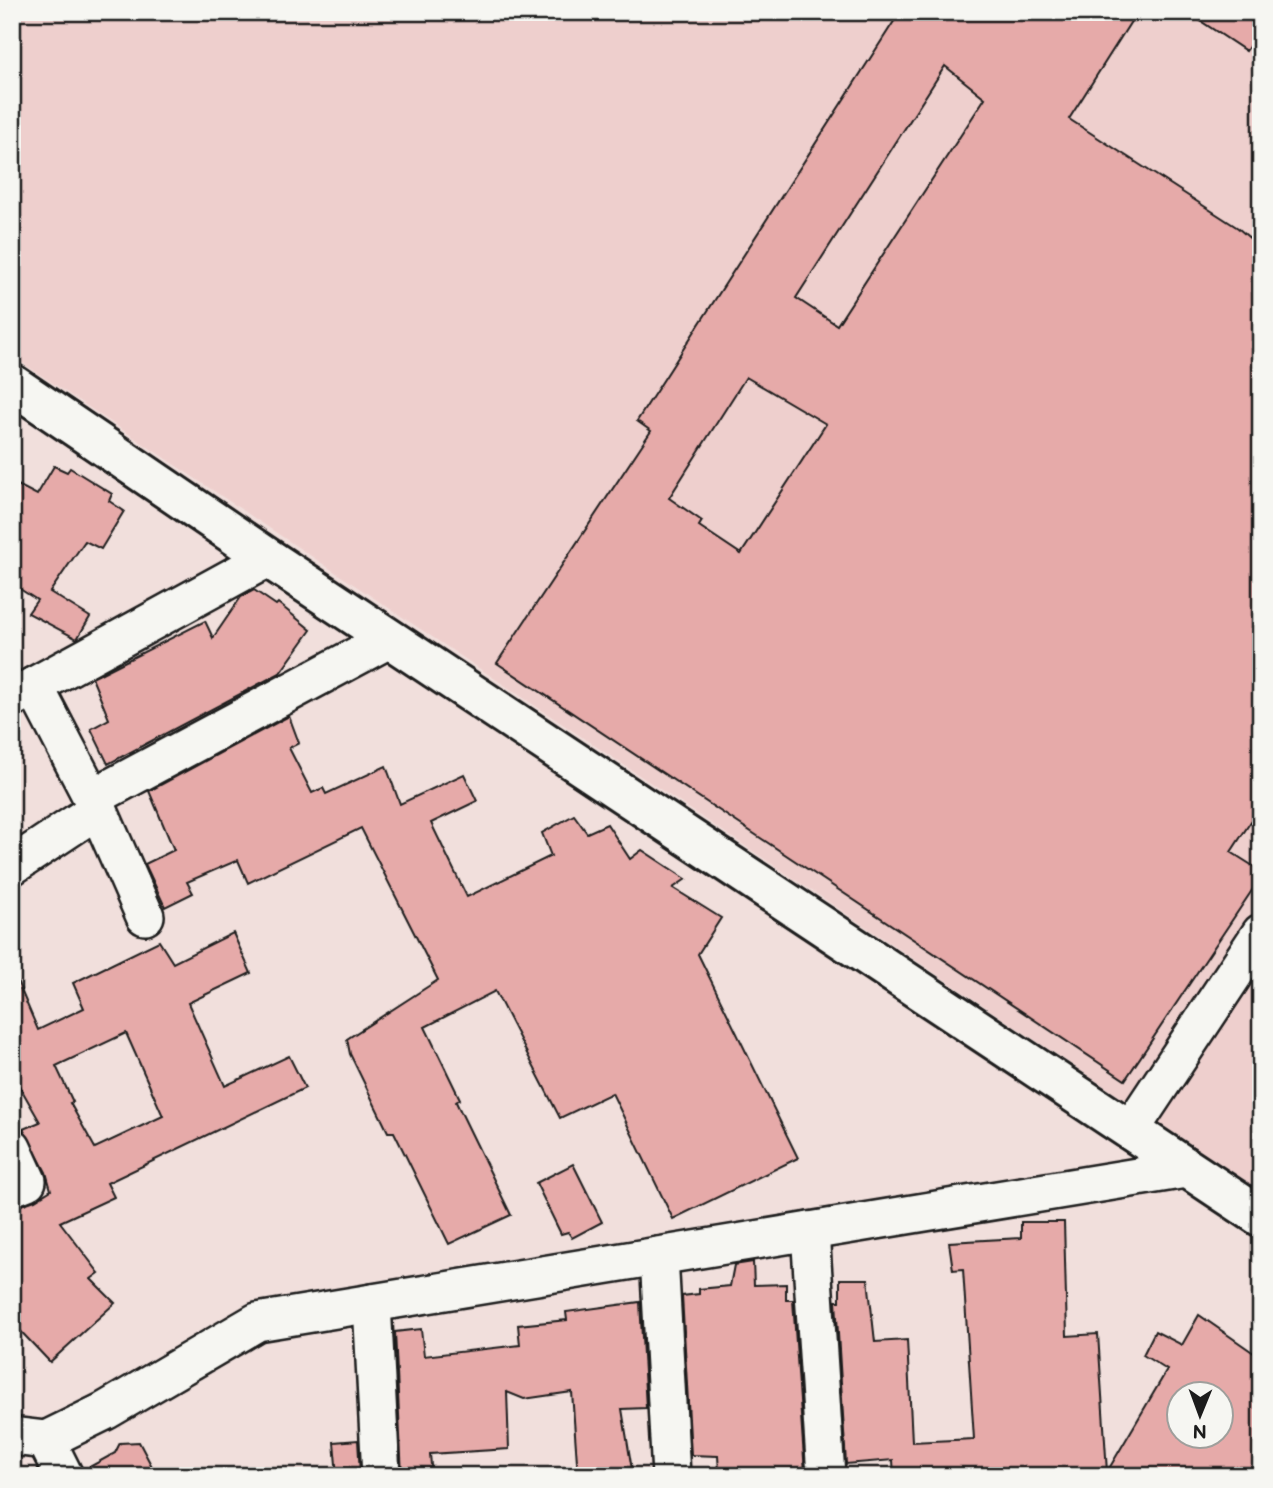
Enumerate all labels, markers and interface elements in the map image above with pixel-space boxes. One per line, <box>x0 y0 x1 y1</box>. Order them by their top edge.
north arrow <box>1164 1380 1234 1450</box>
text: N <box>1192 1419 1207 1442</box>

